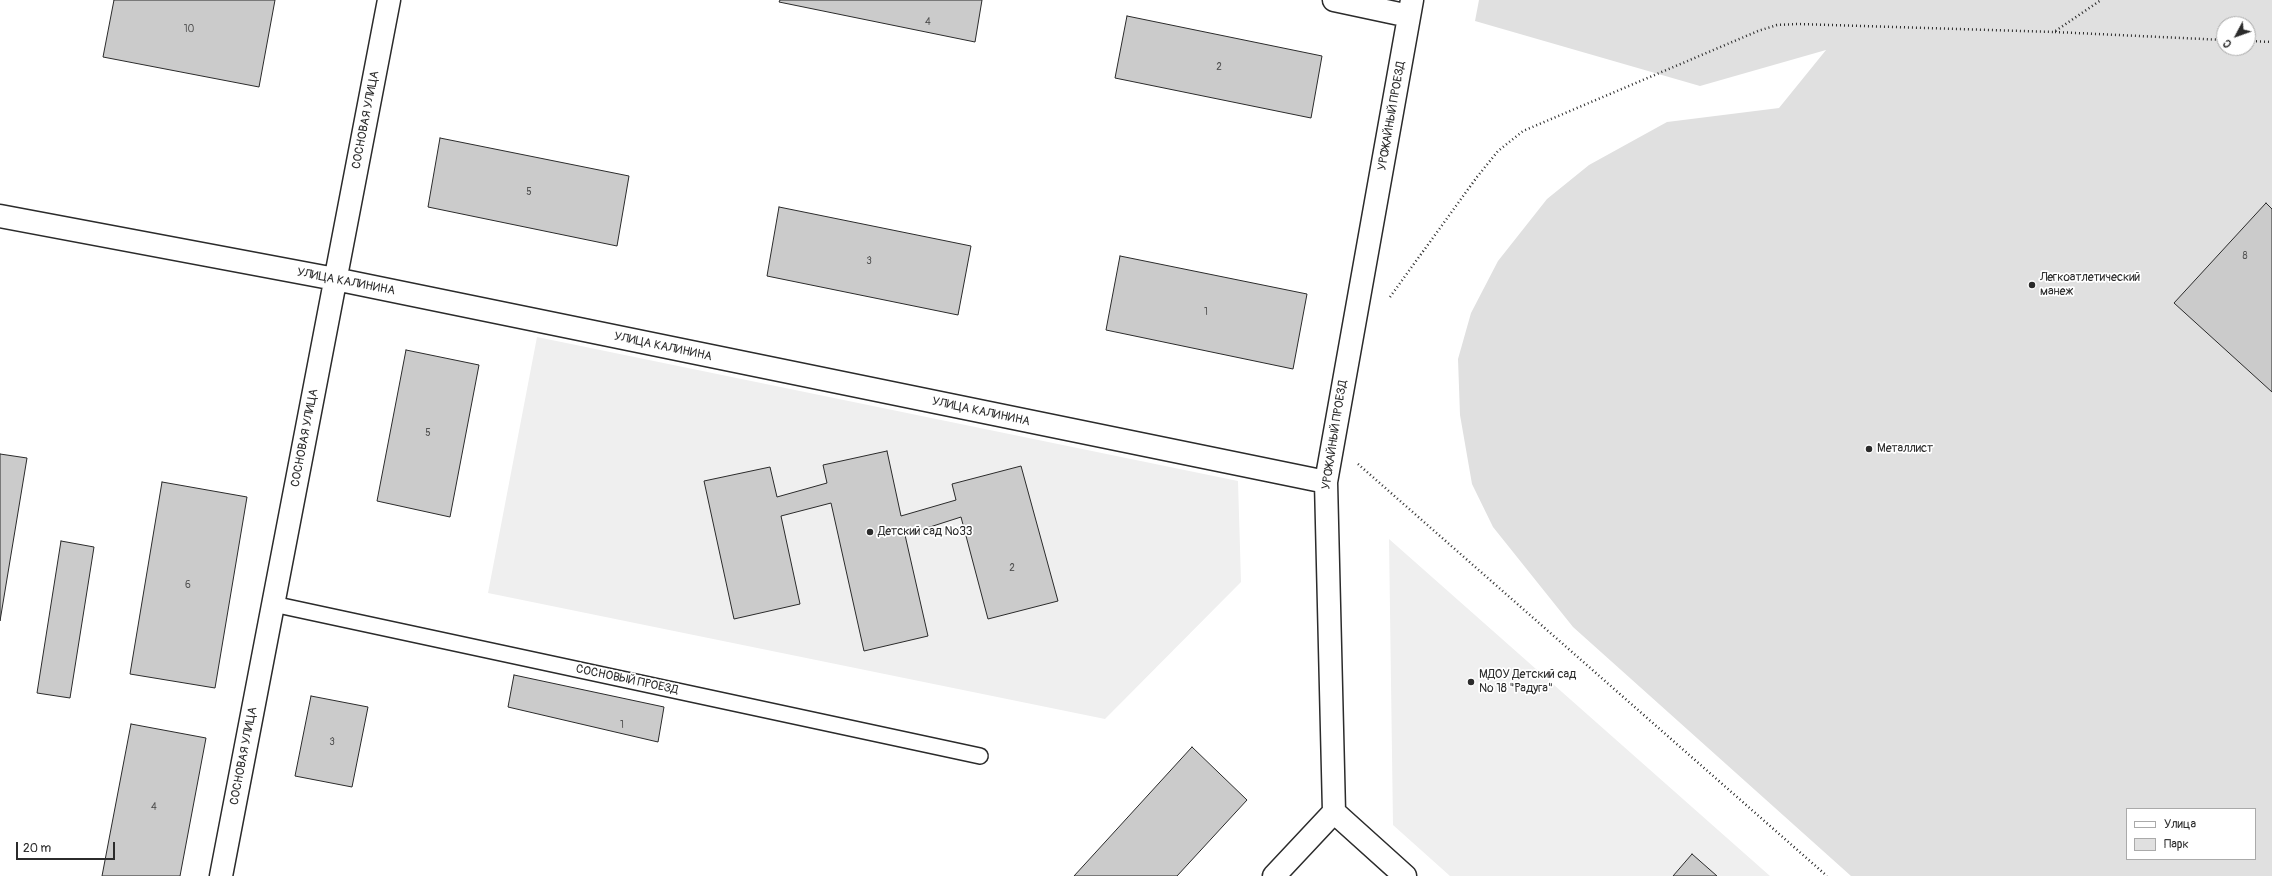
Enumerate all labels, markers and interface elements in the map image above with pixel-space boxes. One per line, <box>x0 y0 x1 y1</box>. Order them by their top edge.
house number: 4 <box>925 16 931 28</box>
north arrow <box>2216 16 2256 56</box>
house number: 10 <box>184 23 194 35</box>
text: С <box>2220 37 2234 50</box>
street label: УРОЖАЙНЫЙ ПРОЕЗД <box>1375 60 1409 172</box>
house number: 2 <box>1216 61 1222 73</box>
street label: СОСНОВАЯ УЛИЦА <box>349 70 383 170</box>
house number: 5 <box>526 186 532 198</box>
house number: 8 <box>2242 250 2248 262</box>
house number: 3 <box>866 255 872 267</box>
street label: УЛИЦА КАЛИНИНА <box>296 265 396 299</box>
place label: Легкоатлетический манеж <box>2040 271 2140 299</box>
marker: Легкоатлетический манеж <box>2027 280 2037 290</box>
house number: 1 <box>1204 306 1208 318</box>
street label: УЛИЦА КАЛИНИНА <box>613 330 713 364</box>
street label: УРОЖАЙНЫЙ ПРОЕЗД <box>1319 379 1351 491</box>
street label: СОСНОВАЯ УЛИЦА <box>288 388 322 488</box>
street label: УЛИЦА КАЛИНИНА <box>931 395 1031 429</box>
house number: 5 <box>425 427 431 439</box>
place label: Металлист <box>1877 442 1933 456</box>
marker: Металлист <box>1864 444 1874 454</box>
place label: Детский сад №33 <box>878 525 973 539</box>
marker: Детский сад №33 <box>865 527 875 537</box>
house number: 2 <box>1009 562 1015 574</box>
house number: 6 <box>185 579 191 591</box>
street label: СОСНОВЫЙ ПРОЕЗД <box>574 662 680 698</box>
place label: МДОУ Детский сад № 18 "Радуга" <box>1479 668 1576 696</box>
marker: МДОУ Детский сад № 18 "Радуга" <box>1466 677 1476 687</box>
street label: СОСНОВАЯ УЛИЦА <box>227 706 261 806</box>
house number: 1 <box>620 719 624 731</box>
house number: 3 <box>329 736 335 748</box>
house number: 4 <box>151 801 157 813</box>
legend <box>2126 808 2256 860</box>
text: Улица <box>2164 817 2196 832</box>
scale bar <box>18 834 117 860</box>
text: Парк <box>2164 837 2189 852</box>
text: 20 m <box>23 841 51 856</box>

